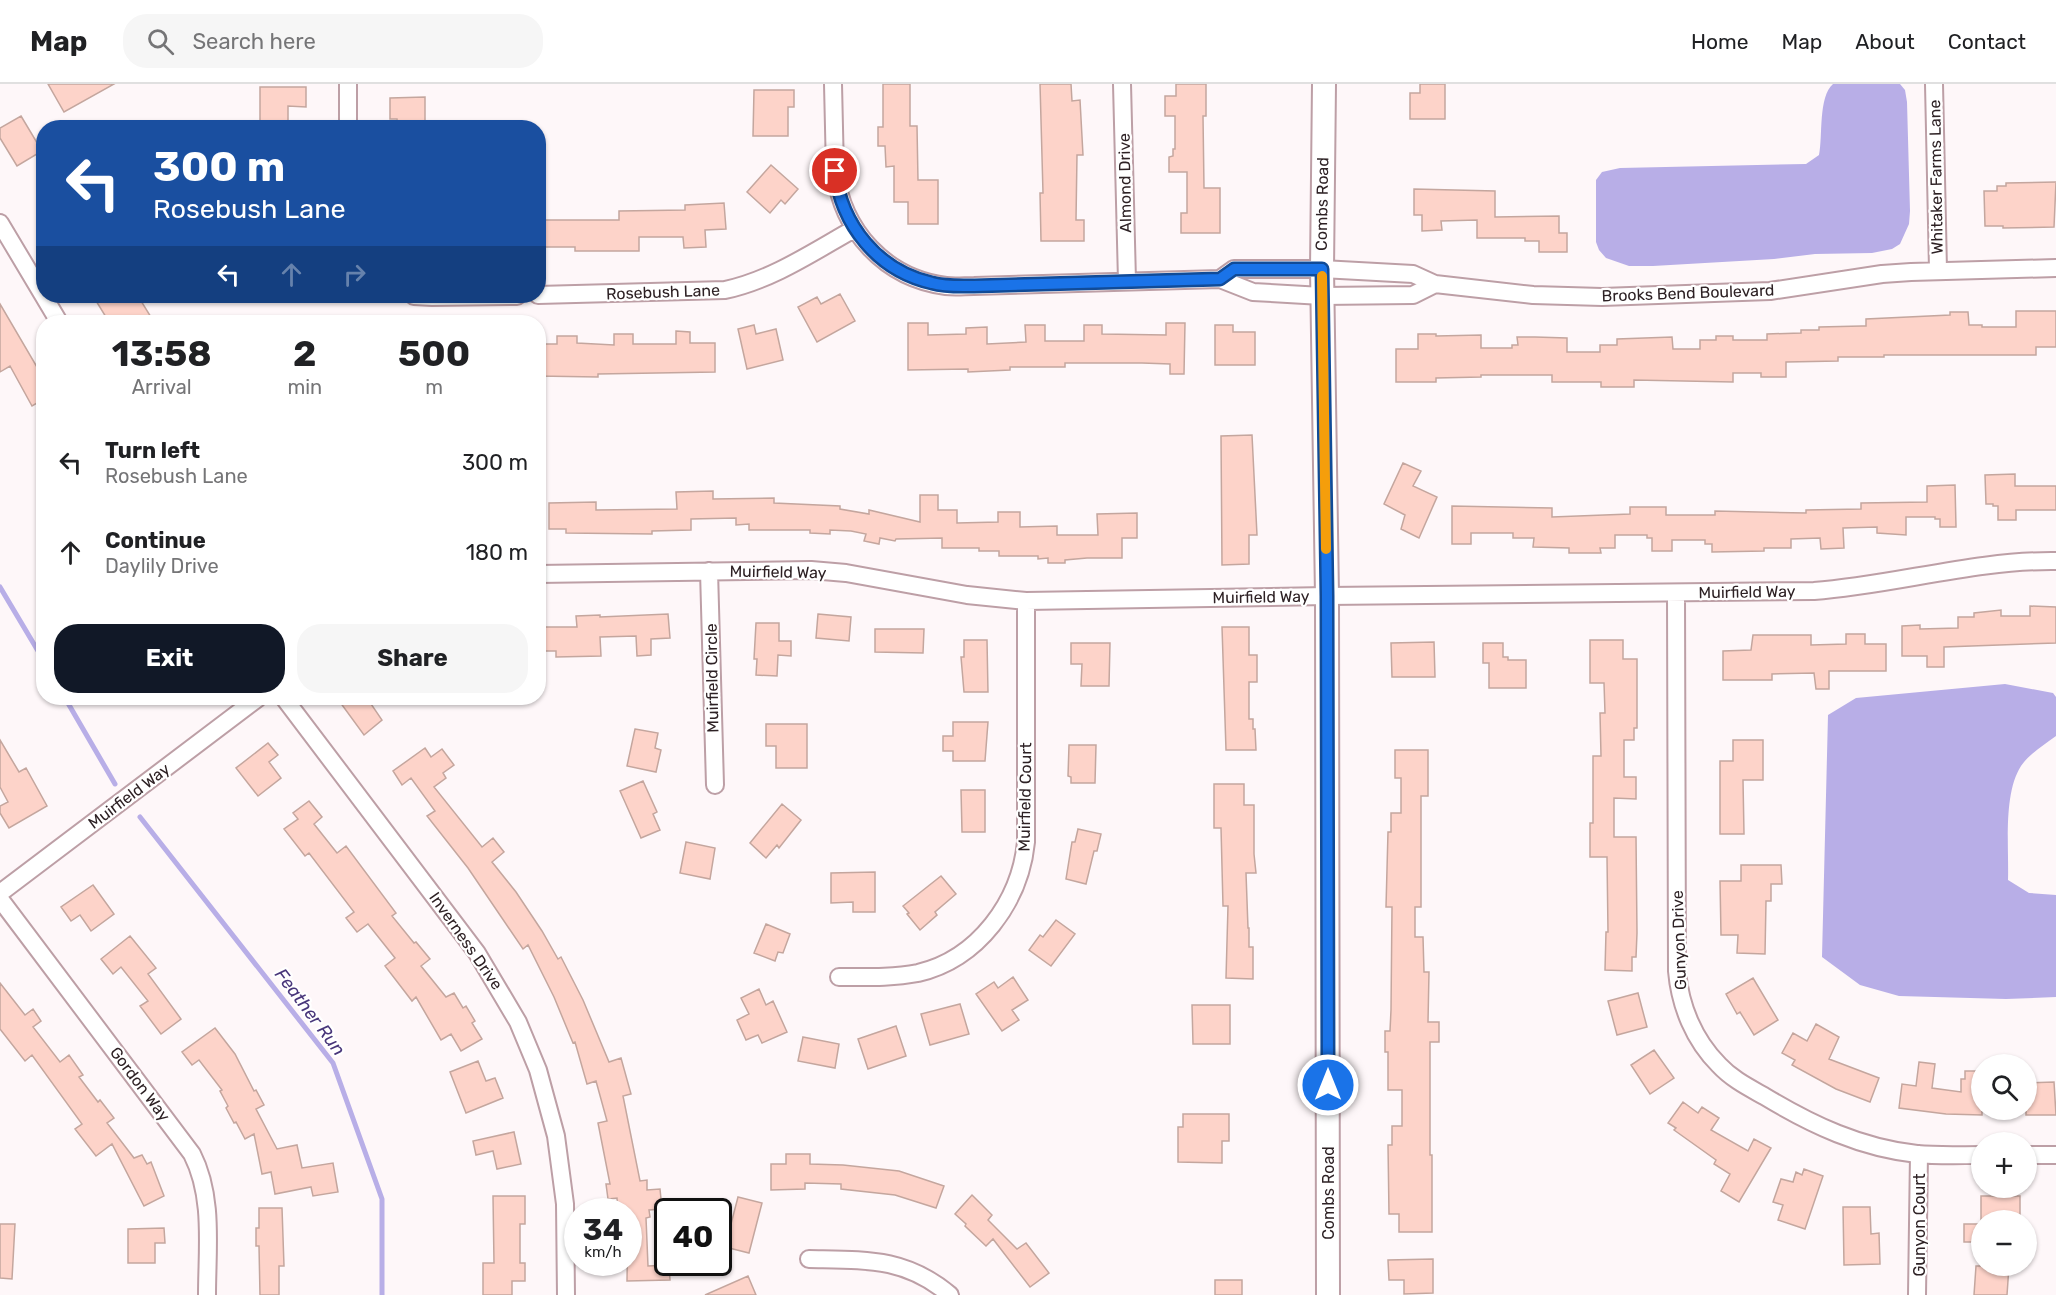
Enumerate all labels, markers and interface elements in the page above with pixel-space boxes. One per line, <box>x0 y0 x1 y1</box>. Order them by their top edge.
search box <box>123 14 543 68</box>
text: Map <box>30 25 87 58</box>
icon: search <box>144 25 177 58</box>
text: Search here <box>192 28 316 55</box>
text: Home <box>1691 29 1748 54</box>
text: Map <box>1781 29 1822 54</box>
text: About <box>1855 29 1915 54</box>
text: Contact <box>1948 29 2026 54</box>
street label: Whitaker Farms Lane <box>1925 100 1947 254</box>
street label: Almond Drive <box>1115 133 1135 233</box>
text: 300 m <box>153 142 285 192</box>
icon: left <box>54 144 132 222</box>
pin <box>809 145 860 196</box>
icon: arrive <box>818 154 851 187</box>
street label: Combs Road <box>1312 157 1332 251</box>
text: Rosebush Lane <box>153 193 346 225</box>
icon: left <box>212 258 245 291</box>
icon: ahead <box>275 258 308 291</box>
icon: right <box>338 258 371 291</box>
street label: Brooks Bend Boulevard <box>1601 280 1775 306</box>
street label: Rosebush Lane <box>606 281 720 303</box>
text: 13:58 <box>112 332 212 375</box>
text: 2 <box>293 332 316 375</box>
text: 500 <box>398 332 470 375</box>
text: Arrival <box>132 375 192 399</box>
text: min <box>287 375 322 399</box>
text: m <box>425 375 443 399</box>
text: Turn left <box>105 437 200 464</box>
icon: left <box>54 446 87 479</box>
text: 300 m <box>462 449 528 476</box>
text: Rosebush Lane <box>105 464 248 488</box>
text: Continue <box>105 527 206 554</box>
icon: ahead <box>54 536 87 569</box>
text: 180 m <box>466 539 528 566</box>
text: Daylily Drive <box>105 554 219 578</box>
street label: Muirfield Way <box>729 562 827 582</box>
street label: Muirfield Way <box>1698 582 1796 602</box>
street label: Muirfield Way <box>1212 587 1310 607</box>
street label: Muirfield Circle <box>702 623 722 733</box>
button: Exit <box>54 624 285 693</box>
button: Share <box>297 624 528 693</box>
street label: Muirfield Court <box>1015 742 1035 852</box>
street label: Muirfield Way <box>85 759 174 833</box>
street label: Inverness Drive <box>425 889 507 994</box>
street label: Gunyon Drive <box>1668 890 1690 990</box>
water label: Feather Run <box>270 964 350 1060</box>
street label: Gordon Way <box>106 1043 174 1125</box>
position arrow <box>1296 1053 1360 1117</box>
map controls <box>1971 1054 2037 1276</box>
button: search <box>1971 1054 2037 1120</box>
button: + <box>1971 1132 2037 1198</box>
street label: Combs Road <box>1319 1146 1338 1240</box>
street label: Gunyon Court <box>1910 1173 1929 1277</box>
speed limit sign: 40 <box>654 1198 732 1276</box>
button: − <box>1971 1210 2037 1276</box>
text: 34 <box>583 1212 623 1248</box>
text: km/h <box>584 1243 622 1261</box>

